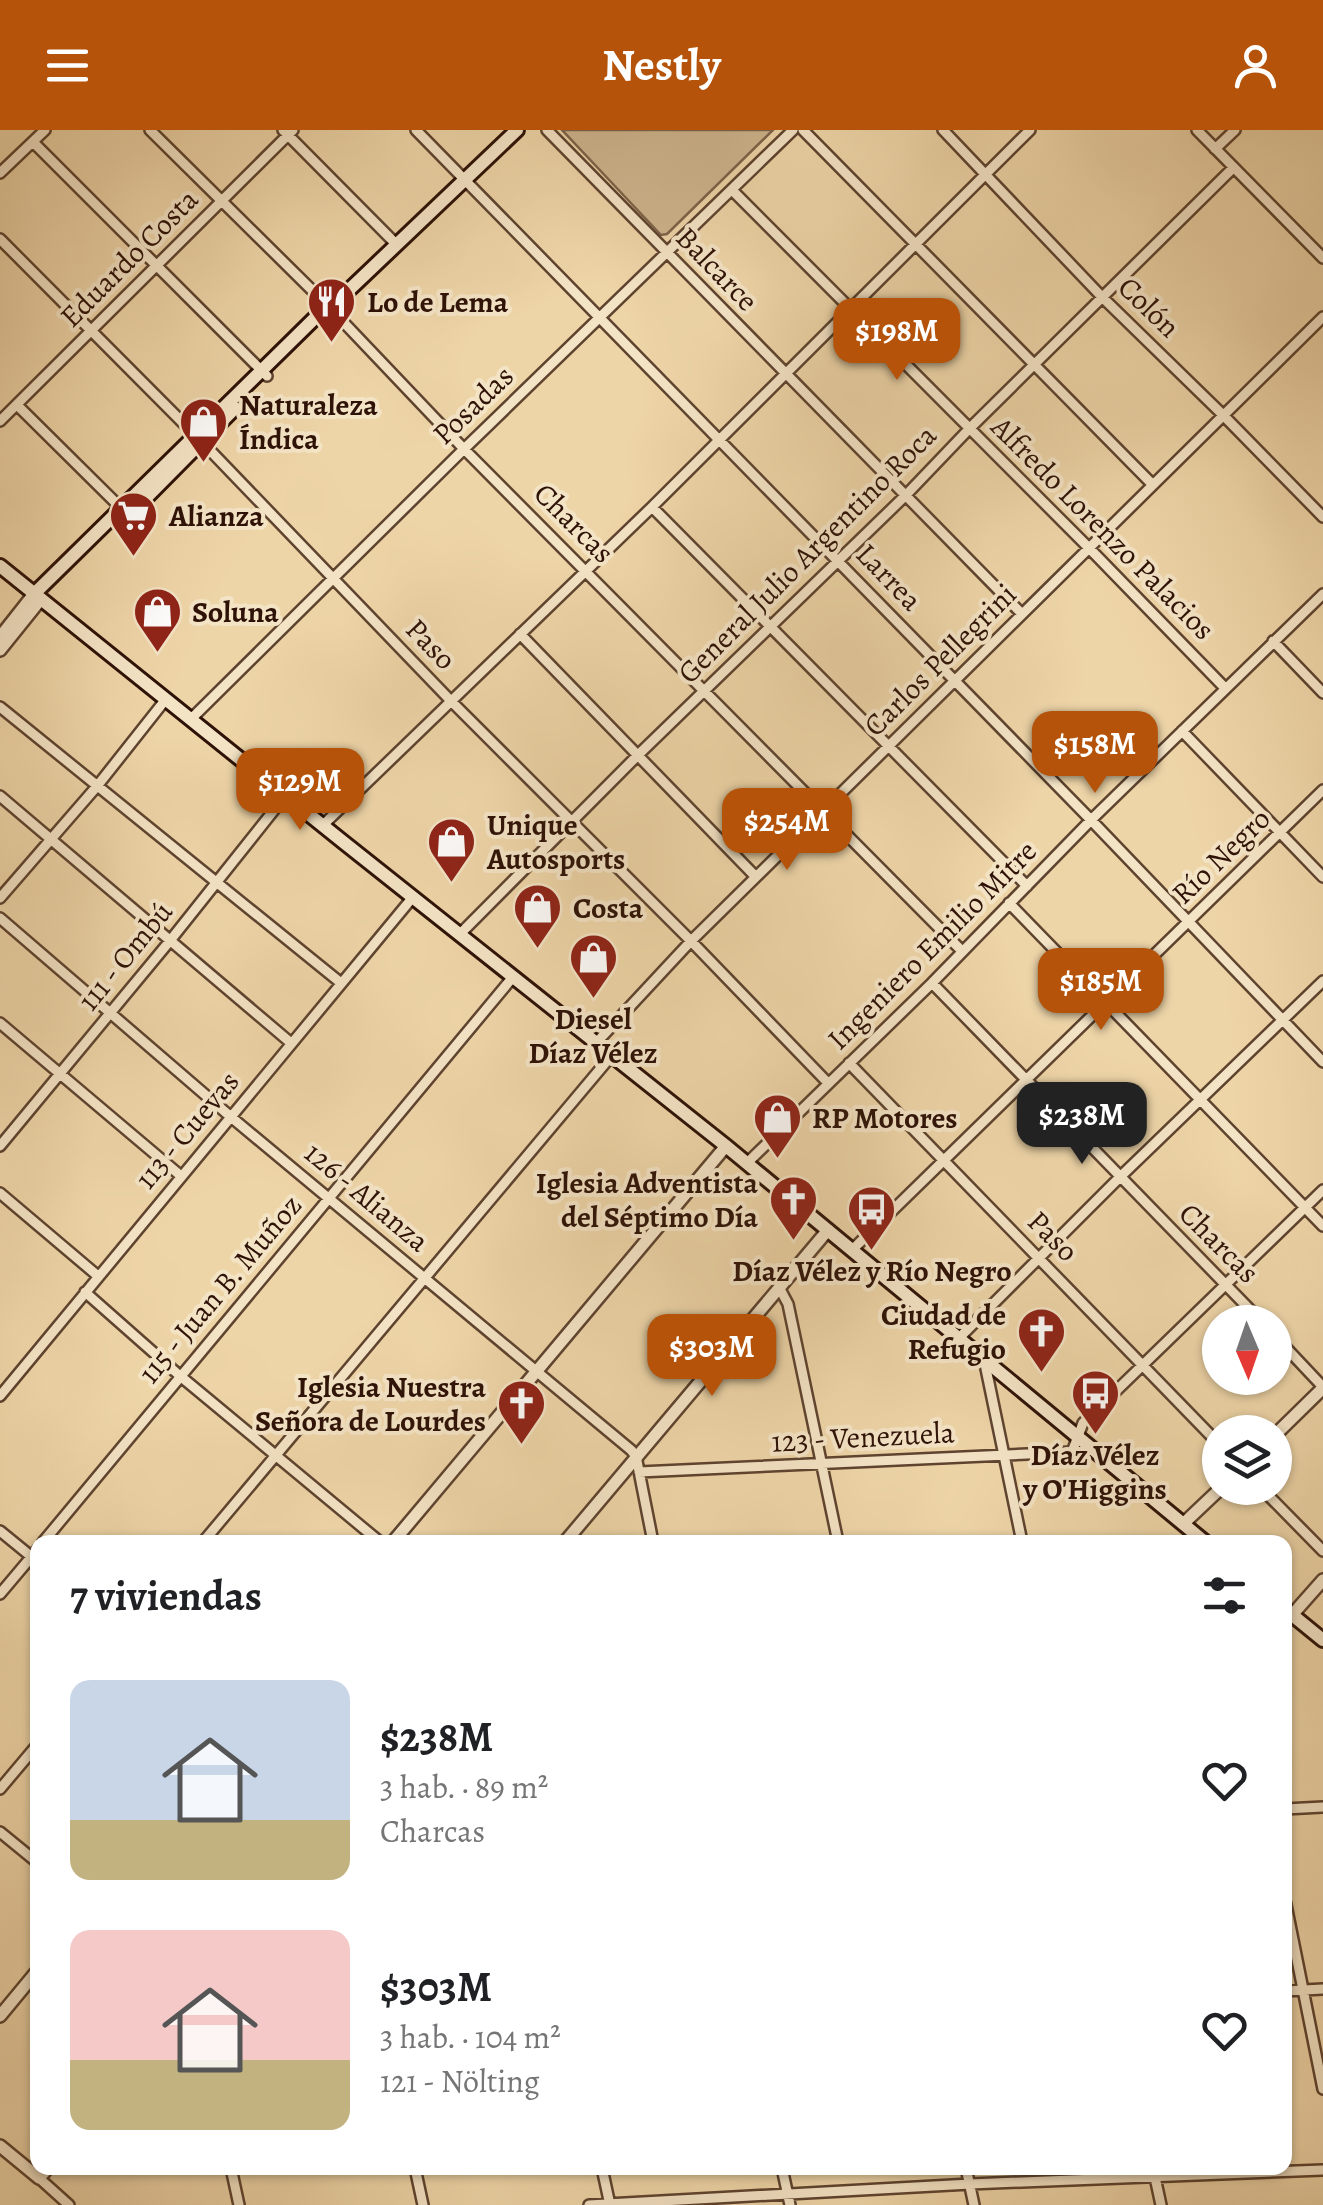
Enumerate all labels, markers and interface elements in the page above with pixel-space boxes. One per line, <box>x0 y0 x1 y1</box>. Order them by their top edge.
text: Nestly <box>602 34 721 96</box>
icon: menu <box>40 38 95 93</box>
icon: person <box>1228 38 1283 93</box>
street label: Eduardo Costa <box>51 180 207 336</box>
street label: Balcarce <box>667 218 767 320</box>
street label: Colón <box>1109 268 1189 346</box>
restaurant icon: Lo de Lema <box>306 276 358 344</box>
place label: Lo de Lema <box>367 282 509 322</box>
pin: $198M <box>827 298 967 383</box>
text: $198M <box>855 308 939 352</box>
street label: Posadas <box>424 356 522 454</box>
place label: Naturaleza Índica <box>239 385 378 459</box>
shop icon: Naturaleza Índica <box>178 396 230 464</box>
street label: Alfredo Lorenzo Palacios <box>982 407 1224 649</box>
street label: General Julio Argentino Roca <box>669 416 945 692</box>
street label: Charcas <box>525 474 623 572</box>
supermarket icon: Alianza <box>108 490 160 558</box>
place label: Alianza <box>168 496 264 536</box>
street label: Larrea <box>847 535 931 619</box>
street label: Carlos Pellegrini <box>855 575 1025 745</box>
shop icon: Soluna <box>131 586 183 654</box>
place label: Soluna <box>192 592 279 632</box>
street label: Paso <box>397 610 465 678</box>
pin: $158M <box>1025 711 1165 796</box>
text: $158M <box>1054 721 1136 765</box>
pin: $129M <box>230 748 370 833</box>
text: $129M <box>258 758 342 802</box>
pin: $254M <box>717 788 857 873</box>
text: $254M <box>744 798 830 842</box>
street label: Río Negro <box>1163 799 1279 913</box>
place label: Unique Autosports <box>486 805 625 879</box>
shop icon: Unique Autosports <box>426 816 478 884</box>
street label: Ingeniero Emilio Mitre <box>819 832 1045 1058</box>
shop icon: Costa <box>512 882 564 950</box>
place label: Costa <box>573 888 644 928</box>
street label: 111 - Ombú <box>69 892 182 1019</box>
shop icon: Diesel Díaz Vélez <box>567 932 619 1000</box>
pin: $185M <box>1031 948 1171 1033</box>
text: $185M <box>1060 958 1142 1002</box>
place label: Diesel Díaz Vélez <box>529 999 657 1073</box>
street label: 113 - Cuevas <box>126 1063 248 1197</box>
pin: $238M <box>1012 1082 1152 1167</box>
shop icon: RP Motores <box>751 1092 803 1160</box>
text: $238M <box>1039 1092 1125 1136</box>
place label: RP Motores <box>812 1098 958 1138</box>
street label: 126 - Alianza <box>296 1133 438 1261</box>
place label: Iglesia Adventista del Séptimo Día <box>536 1163 759 1237</box>
church icon: Iglesia Adventista del Séptimo Día <box>767 1174 819 1242</box>
bus stop icon: Díaz Vélez y Río Negro <box>846 1184 898 1252</box>
street label: 115 - Juan B. Muñoz <box>129 1186 311 1392</box>
street label: Charcas <box>1170 1194 1268 1292</box>
street label: Paso <box>1019 1202 1087 1270</box>
place label: Díaz Vélez y Río Negro <box>732 1251 1012 1291</box>
place label: Ciudad de Refugio <box>881 1295 1006 1369</box>
north arrow <box>1202 1305 1292 1395</box>
map controls <box>1202 1305 1292 1505</box>
church icon: Ciudad de Refugio <box>1015 1306 1067 1374</box>
pin: $303M <box>642 1314 782 1399</box>
text: $303M <box>669 1324 755 1368</box>
place label: Iglesia Nuestra Señora de Lourdes <box>255 1367 486 1441</box>
bus stop icon: Díaz Vélez y O'Higgins <box>1069 1368 1121 1436</box>
church icon: Iglesia Nuestra Señora de Lourdes <box>495 1378 547 1446</box>
street label: 123 - Venezuela <box>770 1412 956 1462</box>
button: layers <box>1202 1415 1292 1505</box>
place label: Díaz Vélez y O'Higgins <box>1022 1435 1167 1509</box>
text: 7 viviendas <box>70 1567 262 1624</box>
icon: filters <box>1197 1568 1252 1623</box>
text: $238M <box>380 1708 493 1765</box>
icon: home <box>150 1720 270 1840</box>
icon: heart <box>1197 1753 1252 1808</box>
text: 3 hab. · 89 m² <box>380 1765 548 1809</box>
text: Charcas <box>380 1809 485 1853</box>
text: $303M <box>380 1958 492 2015</box>
icon: home <box>150 1970 270 2090</box>
icon: heart <box>1197 2003 1252 2058</box>
text: 3 hab. · 104 m² <box>380 2015 561 2059</box>
text: 121 - Nölting <box>380 2059 540 2103</box>

